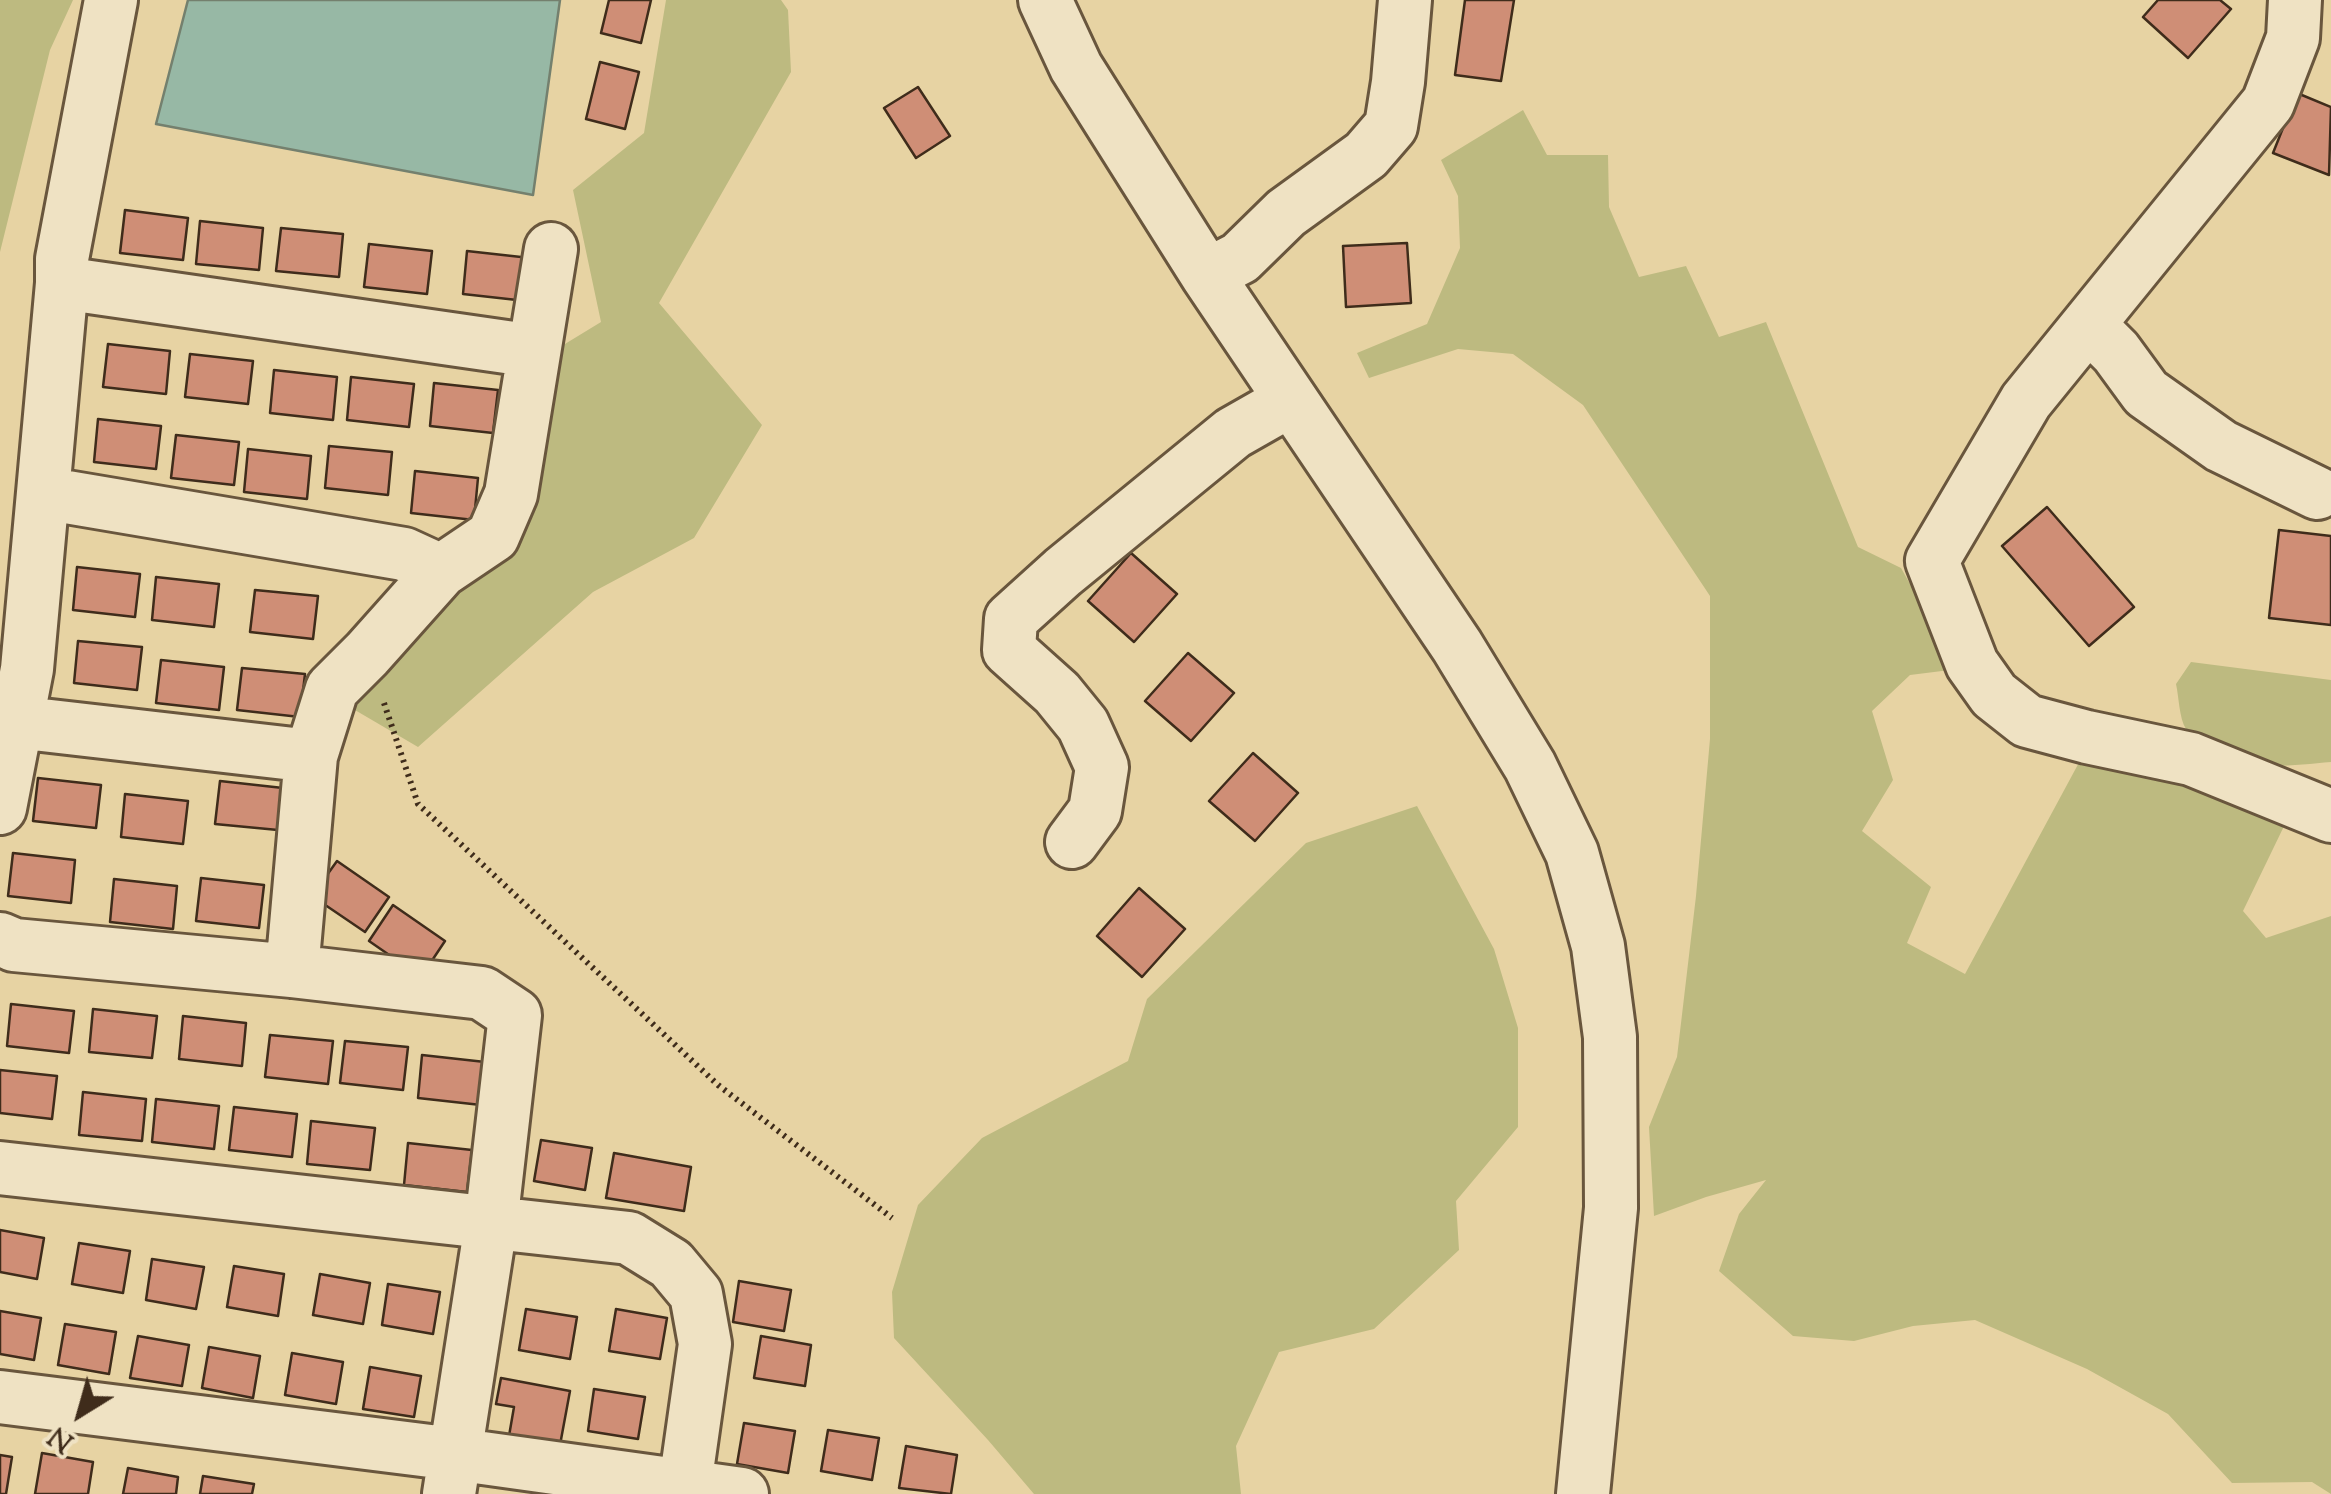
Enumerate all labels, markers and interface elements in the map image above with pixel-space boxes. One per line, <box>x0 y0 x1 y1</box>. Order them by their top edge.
north arrow <box>30 1364 130 1464</box>
text: N <box>41 1415 83 1461</box>

